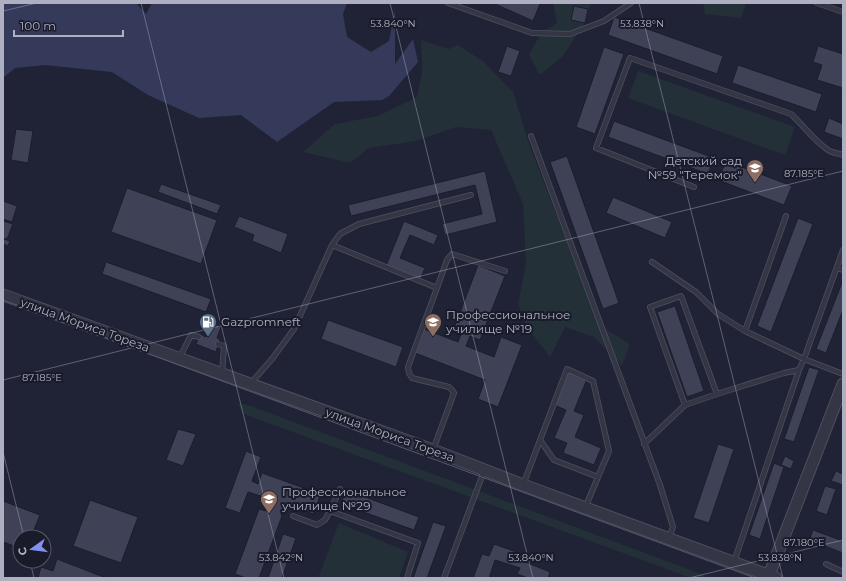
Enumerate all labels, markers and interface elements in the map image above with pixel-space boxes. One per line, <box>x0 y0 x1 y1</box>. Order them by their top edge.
scale bar <box>14 12 123 38</box>
text: 53.840°N <box>370 17 416 30</box>
text: 53.838°N <box>620 17 664 30</box>
text: 100 m <box>20 18 56 33</box>
place label: Детский сад №59 "Теремок" <box>648 153 742 182</box>
school or university icon: Детский сад №59 "Теремок" <box>745 158 765 183</box>
text: 87.185°E <box>784 167 824 180</box>
street label: улица Мориса Тореза <box>18 294 152 355</box>
place label: Профессиональное училище №19 <box>445 307 570 336</box>
fuel station icon: Gazpromneft <box>198 312 218 337</box>
school or university icon: Профессиональное училище №19 <box>423 312 443 337</box>
place label: Gazpromneft <box>221 314 301 329</box>
text: 87.185°E <box>22 371 62 384</box>
street label: улица Мориса Тореза <box>323 404 457 465</box>
place label: Профессиональное училище №29 <box>281 484 406 513</box>
school or university icon: Профессиональное училище №29 <box>259 489 279 514</box>
north arrow <box>12 529 52 569</box>
text: 87.180°E <box>783 536 825 549</box>
text: С <box>15 546 30 557</box>
text: 53.842°N <box>259 551 303 564</box>
text: 53.840°N <box>508 551 554 564</box>
text: 53.838°N <box>758 551 802 564</box>

